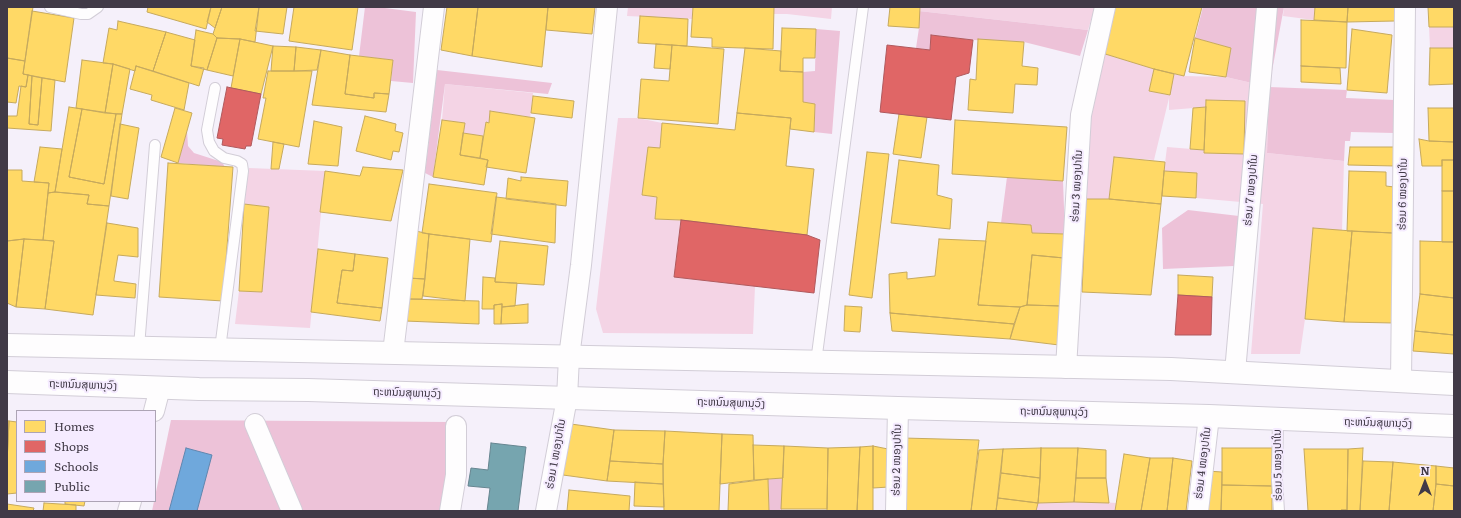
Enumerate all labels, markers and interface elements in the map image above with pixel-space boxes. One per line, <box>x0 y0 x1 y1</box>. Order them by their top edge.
street label: ຮ່ອມ 3 ໜອງປາໃນ <box>1069 150 1085 222</box>
street label: ຮ່ອມ 7 ໜອງປາໃນ <box>1241 154 1261 226</box>
street label: ຮ່ອມ 6 ໜອງປາໃນ <box>1396 158 1410 230</box>
street label: ຖະຫນົນສຸພານຸວົງ <box>49 377 117 393</box>
street label: ຖະຫນົນສຸພານຸວົງ <box>373 385 441 401</box>
street label: ຖະຫນົນສຸພານຸວົງ <box>697 395 765 411</box>
street label: ຖະຫນົນສຸພານຸວົງ <box>1020 405 1088 419</box>
legend <box>16 410 156 502</box>
street label: ຖະຫນົນສຸພານຸວົງ <box>1344 415 1412 431</box>
text: Homes <box>54 417 94 435</box>
street label: ຮ່ອມ 1 ໜອງປາໃນ <box>543 418 569 490</box>
street label: ຮ່ອມ 2 ໜອງປາໃນ <box>890 424 904 496</box>
street label: ຮ່ອມ 4 ໜອງປາໃນ <box>1192 426 1214 500</box>
street label: ຮ່ອມ 5 ໜອງປາໃນ <box>1271 429 1285 501</box>
text: Shops <box>54 437 89 455</box>
text: Schools <box>54 457 98 475</box>
north arrow <box>1405 462 1445 502</box>
text: N <box>1420 462 1430 478</box>
text: Public <box>54 477 90 495</box>

